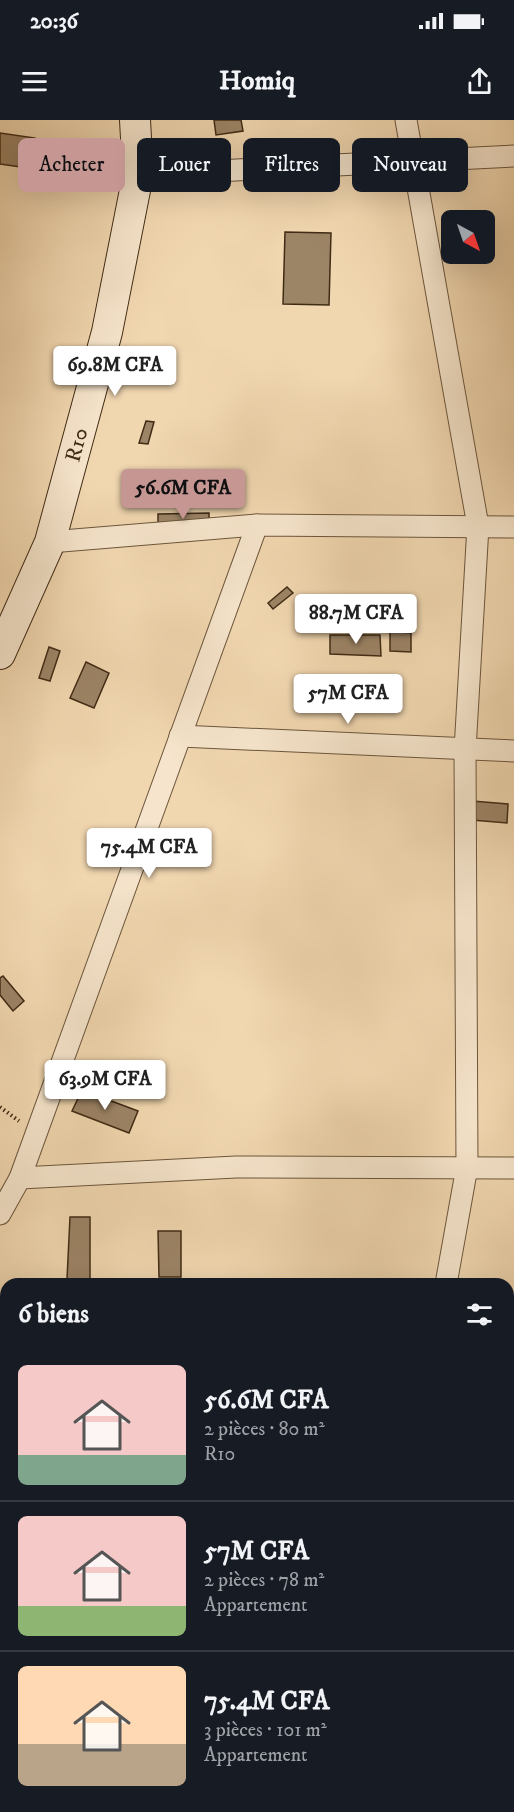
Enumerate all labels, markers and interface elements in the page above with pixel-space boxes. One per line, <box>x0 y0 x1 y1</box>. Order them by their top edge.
text: 20:36 <box>30 8 78 35</box>
text: Homiq <box>219 64 295 98</box>
icon: menu <box>18 65 51 98</box>
icon: share <box>463 65 496 98</box>
chip: Acheter <box>18 138 125 192</box>
chip: Louer <box>137 138 231 192</box>
chip: Filtres <box>243 138 340 192</box>
chip: Nouveau <box>352 138 468 192</box>
north arrow <box>441 210 495 264</box>
map controls <box>441 210 495 264</box>
pin: 69.8M CFA <box>46 346 184 397</box>
text: 69.8M CFA <box>67 353 163 378</box>
street label: R10 <box>59 425 95 465</box>
pin: 56.6M CFA <box>114 469 252 520</box>
text: 56.6M CFA <box>135 476 231 501</box>
pin: 88.7M CFA <box>287 594 425 645</box>
text: 88.7M CFA <box>309 601 403 626</box>
pin: 57M CFA <box>293 674 403 725</box>
text: 57M CFA <box>308 681 388 706</box>
pin: 75.4M CFA <box>80 828 218 879</box>
text: 75.4M CFA <box>101 835 197 860</box>
pin: 63.9M CFA <box>36 1060 174 1111</box>
text: 63.9M CFA <box>59 1067 151 1092</box>
text: 6 biens <box>18 1298 89 1331</box>
icon: filters <box>463 1298 496 1331</box>
text: 56.6M CFA <box>204 1384 329 1417</box>
icon: home <box>66 1389 138 1461</box>
text: 2 pièces · 80 m² <box>204 1417 325 1442</box>
text: R10 <box>204 1442 235 1467</box>
text: 57M CFA <box>204 1535 309 1568</box>
icon: home <box>66 1540 138 1612</box>
text: 2 pièces · 78 m² <box>204 1568 324 1593</box>
text: Appartement <box>204 1593 307 1618</box>
text: 75.4M CFA <box>204 1685 330 1718</box>
icon: home <box>66 1690 138 1762</box>
text: 3 pièces · 101 m² <box>204 1718 327 1743</box>
text: Appartement <box>204 1743 307 1768</box>

